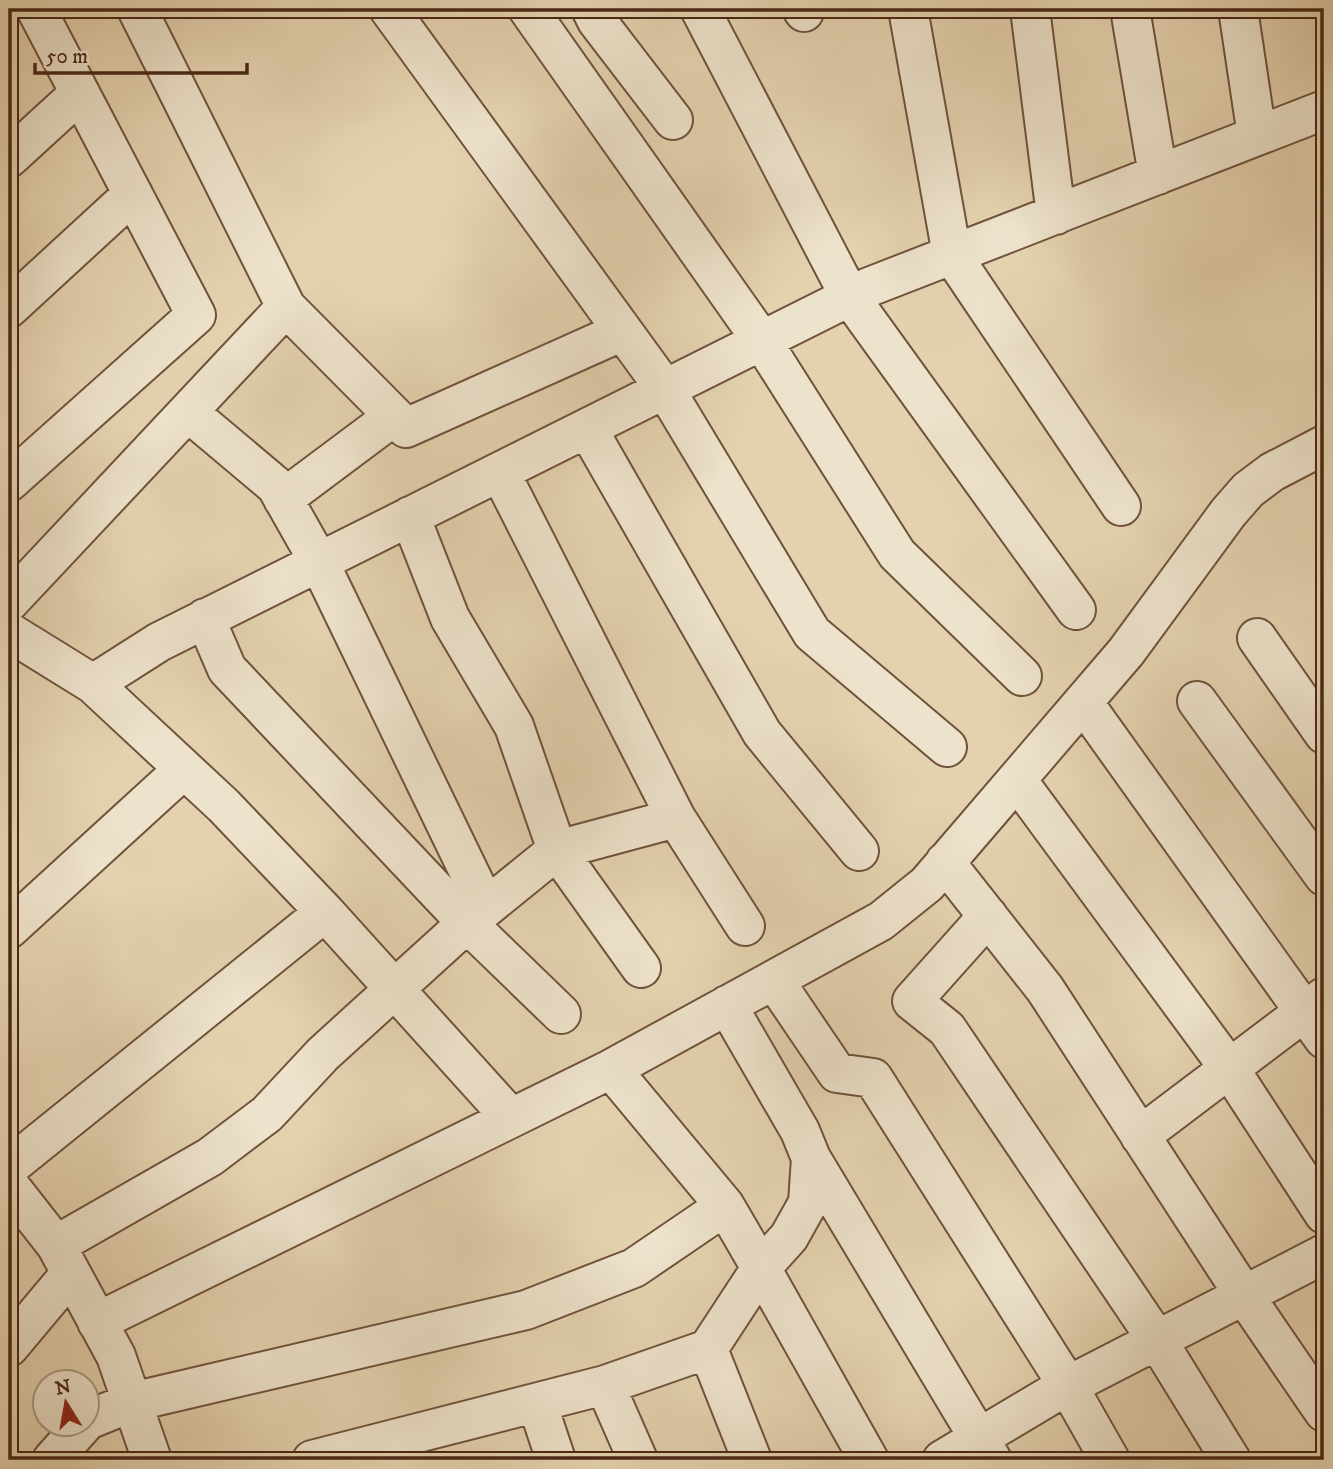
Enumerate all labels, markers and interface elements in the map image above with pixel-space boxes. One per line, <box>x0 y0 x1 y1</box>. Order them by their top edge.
scale bar <box>35 32 247 76</box>
text: 50 m <box>46 44 88 70</box>
north arrow <box>32 1368 102 1438</box>
text: N <box>53 1375 73 1401</box>

